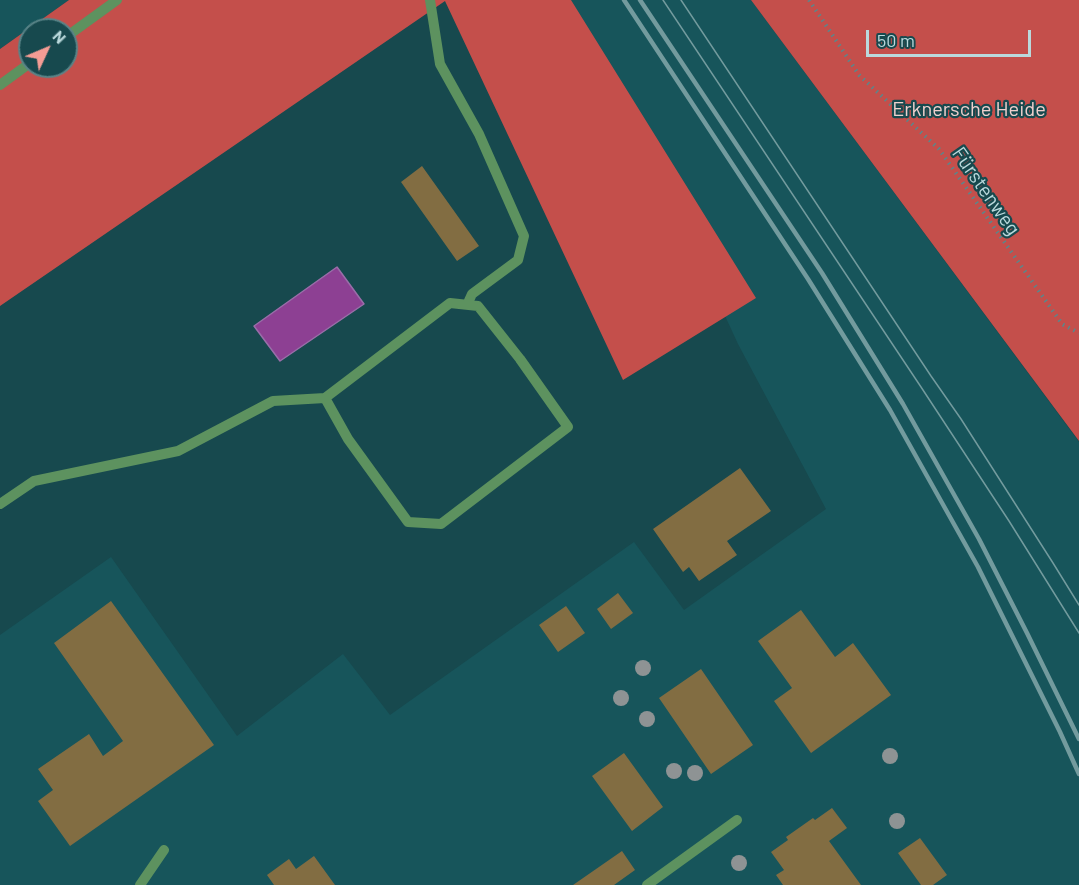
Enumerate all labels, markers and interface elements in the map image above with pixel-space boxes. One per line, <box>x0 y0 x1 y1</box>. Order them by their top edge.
north arrow <box>18 18 78 78</box>
scale bar <box>869 18 1034 56</box>
text: N <box>49 26 70 47</box>
text: 50 m <box>877 29 915 51</box>
park label: Erknersche Heide <box>892 97 1046 121</box>
street label: Fürstenweg <box>947 142 1025 240</box>

